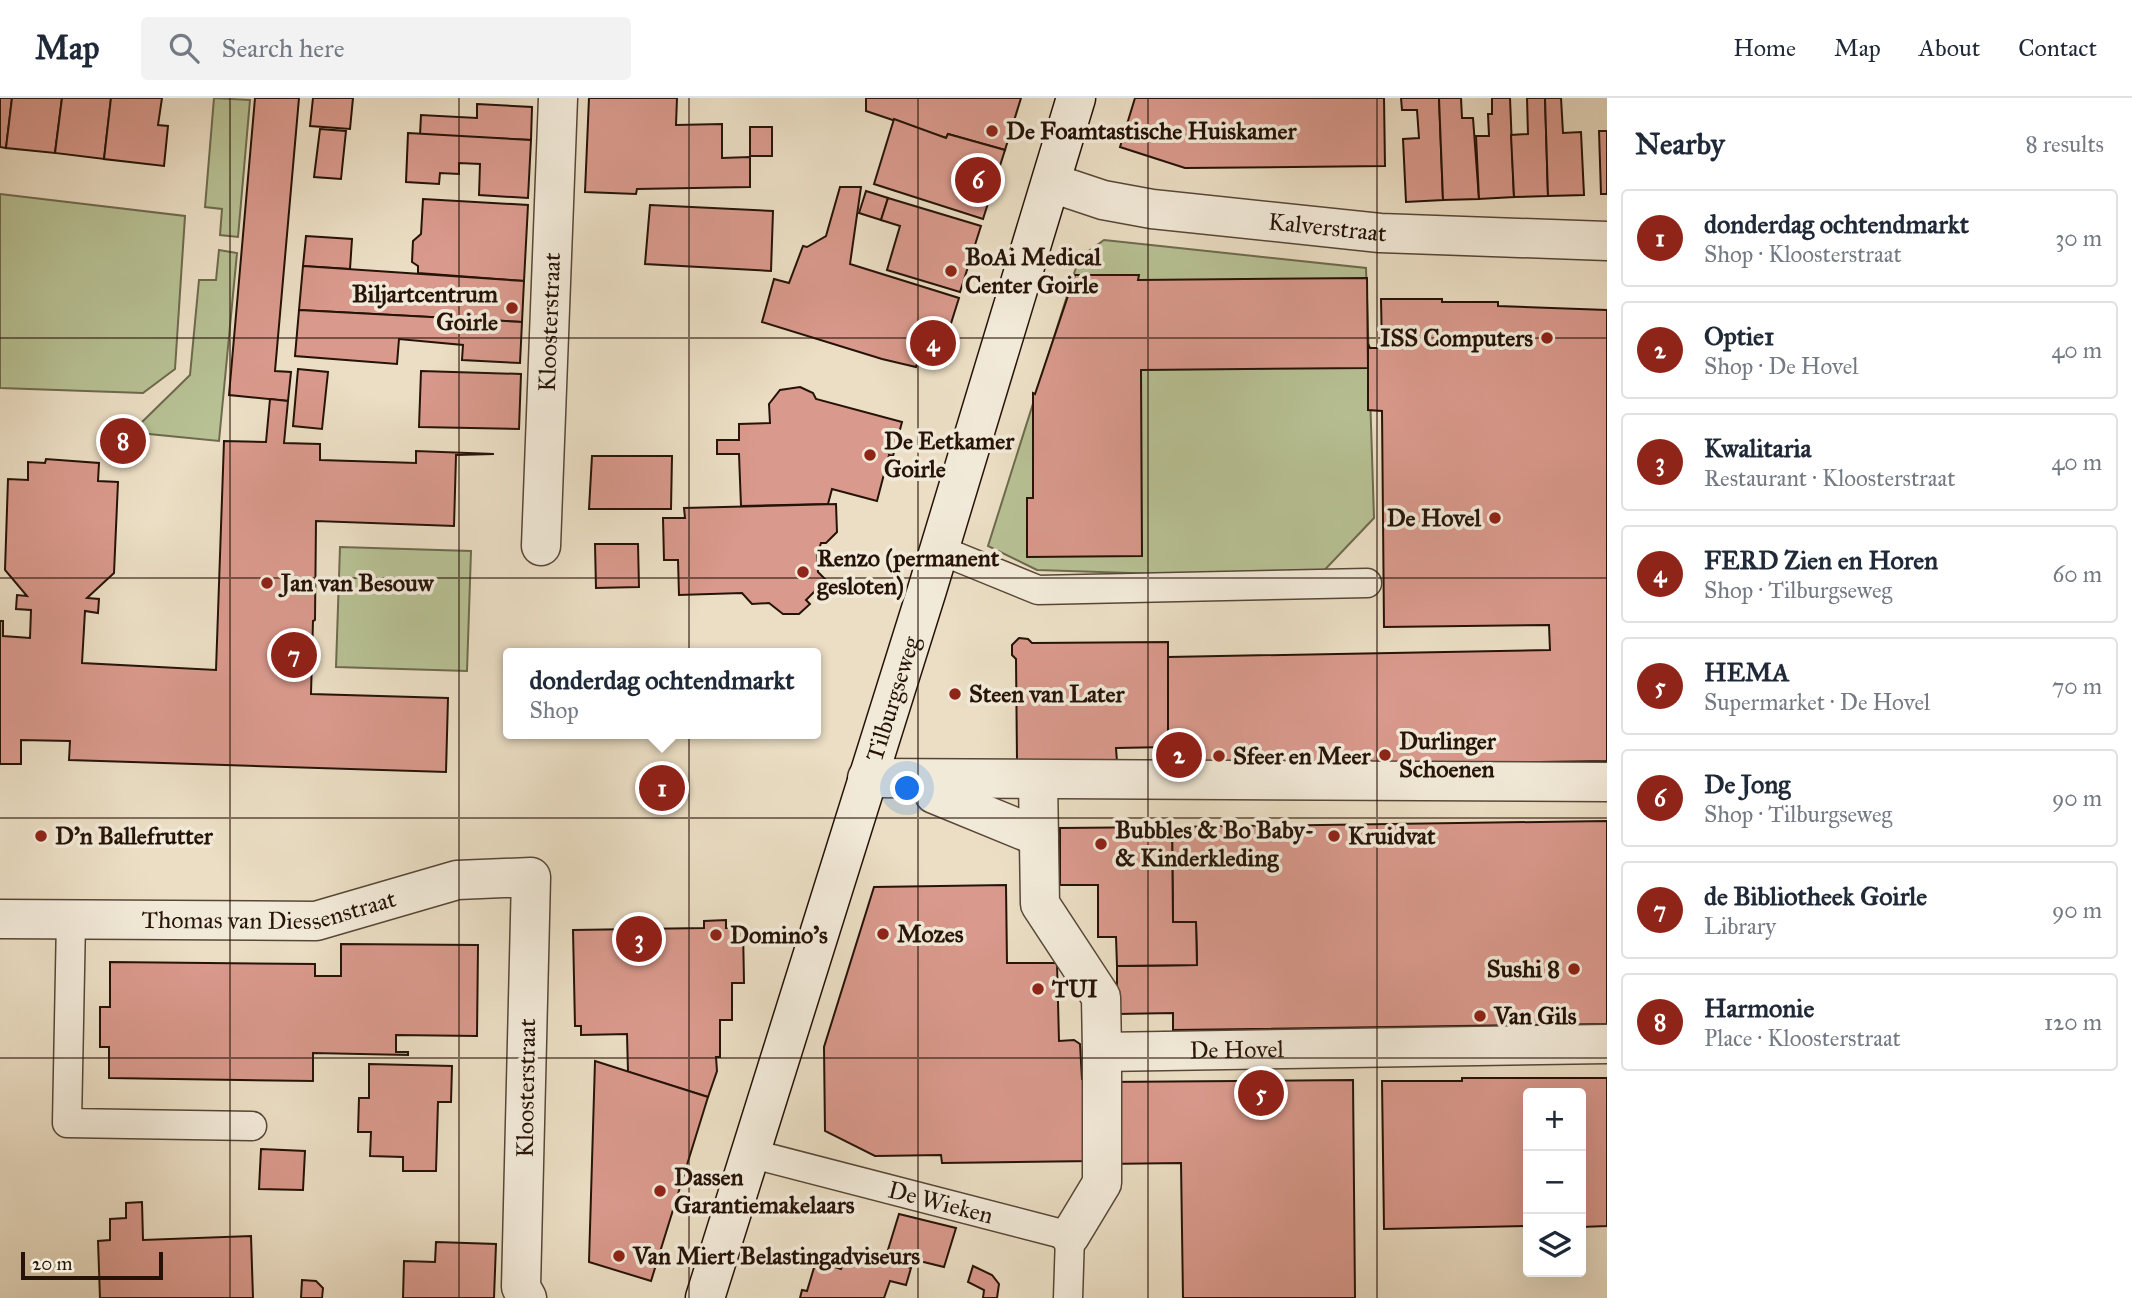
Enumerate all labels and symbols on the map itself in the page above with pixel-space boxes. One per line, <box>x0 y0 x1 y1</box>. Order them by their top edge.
place label: De Foamtastische Huiskamer <box>1006 116 1297 146</box>
marker: De Foamtastische Huiskamer <box>984 123 1000 139</box>
pin: 6 <box>955 154 1001 206</box>
street label: Kalverstraat <box>1267 206 1388 248</box>
place label: BoAi Medical Center Goirle <box>965 242 1101 300</box>
street label: Kloosterstraat <box>532 251 567 392</box>
marker: BoAi Medical Center Goirle <box>943 263 959 279</box>
place label: Biljartcentrum Goirle <box>352 279 499 337</box>
marker: Biljartcentrum Goirle <box>504 300 520 316</box>
pin: 4 <box>910 317 956 369</box>
place label: ISS Computers <box>1380 323 1533 353</box>
marker: ISS Computers <box>1539 330 1555 346</box>
pin: 8 <box>100 415 146 467</box>
place label: De Eetkamer Goirle <box>884 426 1015 484</box>
marker: De Eetkamer Goirle <box>862 447 878 463</box>
place label: De Hovel <box>1387 503 1482 533</box>
marker: De Hovel <box>1487 510 1503 526</box>
place label: Renzo (permanent gesloten) <box>817 543 1000 601</box>
marker: Renzo (permanent gesloten) <box>795 564 811 580</box>
place label: Jan van Besouw <box>278 568 435 598</box>
marker: Jan van Besouw <box>259 575 275 591</box>
pin: 7 <box>271 629 317 681</box>
street label: Tilburgseweg <box>859 632 927 765</box>
place label: Steen van Later <box>969 679 1126 709</box>
marker: Steen van Later <box>947 686 963 702</box>
place label: Durlinger Schoenen <box>1399 726 1497 784</box>
pin: 2 <box>1156 729 1202 781</box>
place label: Sfeer en Meer <box>1233 741 1371 771</box>
marker: Durlinger Schoenen <box>1377 747 1393 763</box>
marker: Sfeer en Meer <box>1211 748 1227 764</box>
pin: 1 <box>639 762 685 814</box>
your location <box>890 771 924 805</box>
place label: Bubbles & Bo Baby- & Kinderkleding <box>1115 815 1314 873</box>
place label: D'n Ballefrutter <box>55 821 214 851</box>
place label: Kruidvat <box>1348 821 1436 851</box>
marker: D'n Ballefrutter <box>33 828 49 844</box>
marker: Kruidvat <box>1326 828 1342 844</box>
marker: Bubbles & Bo Baby- & Kinderkleding <box>1093 836 1109 852</box>
street label: Thomas van Diessenstraat <box>141 883 400 937</box>
pin: 3 <box>616 913 662 965</box>
place label: Mozes <box>897 919 964 949</box>
place label: Domino's <box>730 920 828 950</box>
marker: Mozes <box>875 926 891 942</box>
marker: Domino's <box>708 927 724 943</box>
place label: Sushi 8 <box>1487 954 1560 984</box>
marker: Sushi 8 <box>1566 961 1582 977</box>
place label: TUI <box>1051 974 1098 1004</box>
marker: TUI <box>1030 981 1046 997</box>
place label: Van Gils <box>1493 1001 1577 1031</box>
marker: Van Gils <box>1472 1008 1488 1024</box>
street label: Kloosterstraat <box>510 1018 542 1158</box>
street label: De Hovel <box>1189 1034 1285 1066</box>
pin: 5 <box>1238 1067 1284 1119</box>
place label: Dassen Garantiemakelaars <box>674 1162 855 1220</box>
street label: De Wieken <box>885 1175 996 1231</box>
marker: Dassen Garantiemakelaars <box>652 1183 668 1199</box>
place label: Van Miert Belastingadviseurs <box>632 1241 920 1271</box>
marker: Van Miert Belastingadviseurs <box>611 1248 627 1264</box>
scale bar <box>21 1249 163 1281</box>

